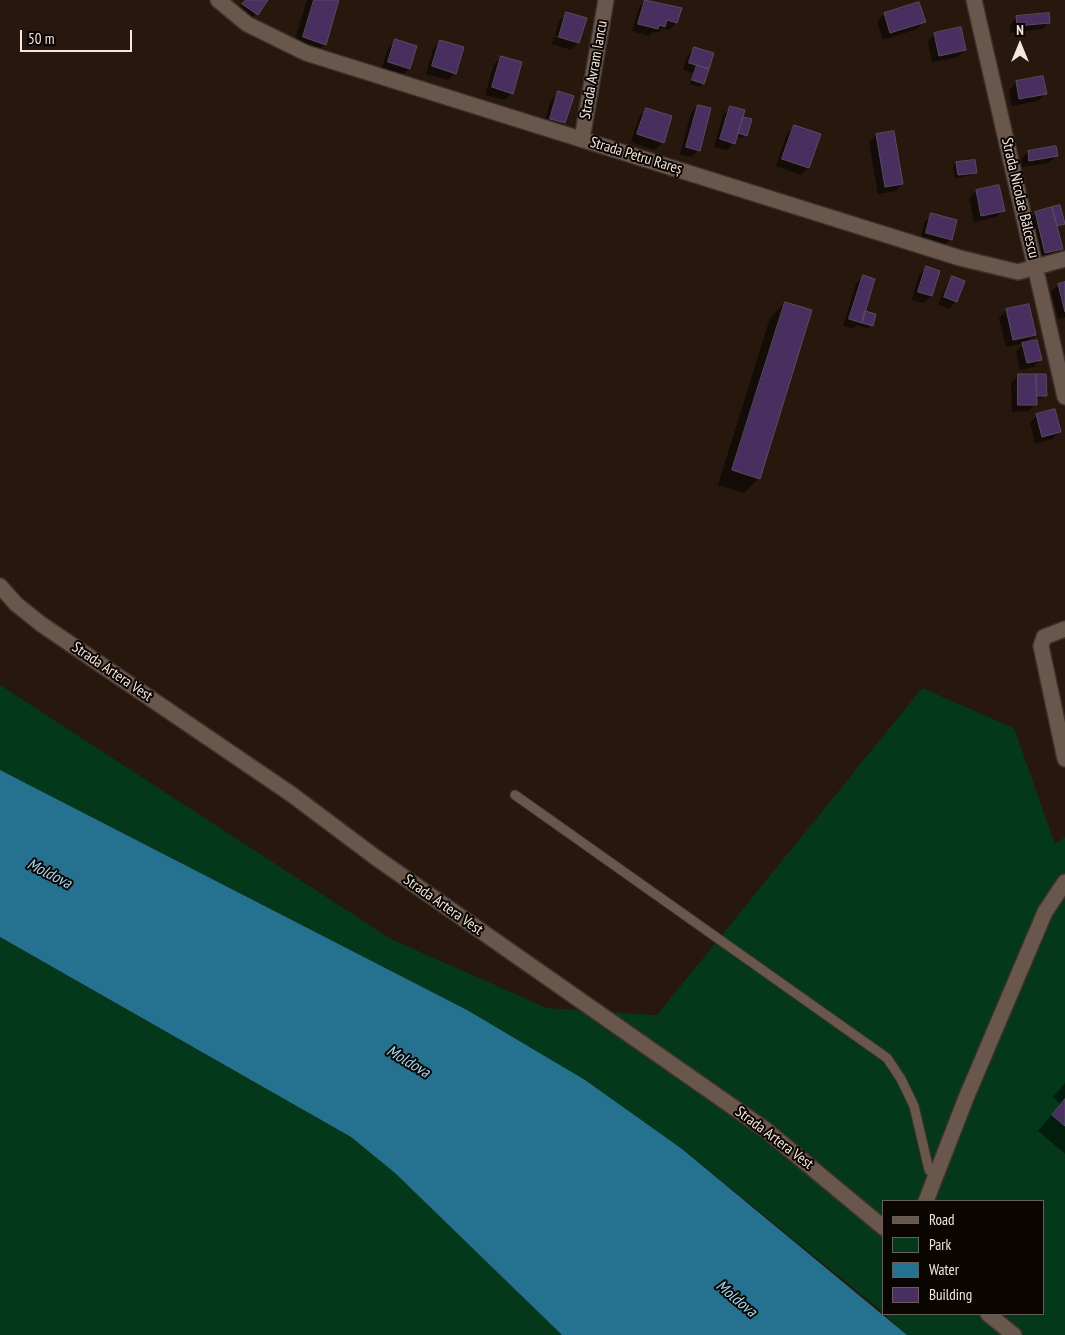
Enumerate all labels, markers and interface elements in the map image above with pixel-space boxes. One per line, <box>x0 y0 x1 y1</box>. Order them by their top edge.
street label: Strada Avram Iancu <box>576 19 612 121</box>
scale bar <box>22 20 135 52</box>
north arrow <box>995 20 1045 70</box>
text: N <box>1016 21 1024 39</box>
text: 50 m <box>28 29 54 48</box>
street label: Strada Petru Rareș <box>588 133 684 179</box>
street label: Strada Nicolae Bălcescu <box>997 136 1043 260</box>
street label: Strada Artera Vest <box>68 639 156 705</box>
water label: Moldova <box>24 855 74 893</box>
street label: Strada Artera Vest <box>400 871 486 939</box>
water label: Moldova <box>383 1042 433 1082</box>
street label: Strada Artera Vest <box>731 1103 817 1173</box>
legend <box>882 1200 1045 1315</box>
text: Road <box>929 1210 955 1229</box>
text: Park <box>929 1235 951 1254</box>
text: Water <box>929 1260 959 1279</box>
water label: Moldova <box>712 1277 760 1321</box>
text: Building <box>929 1285 972 1304</box>

